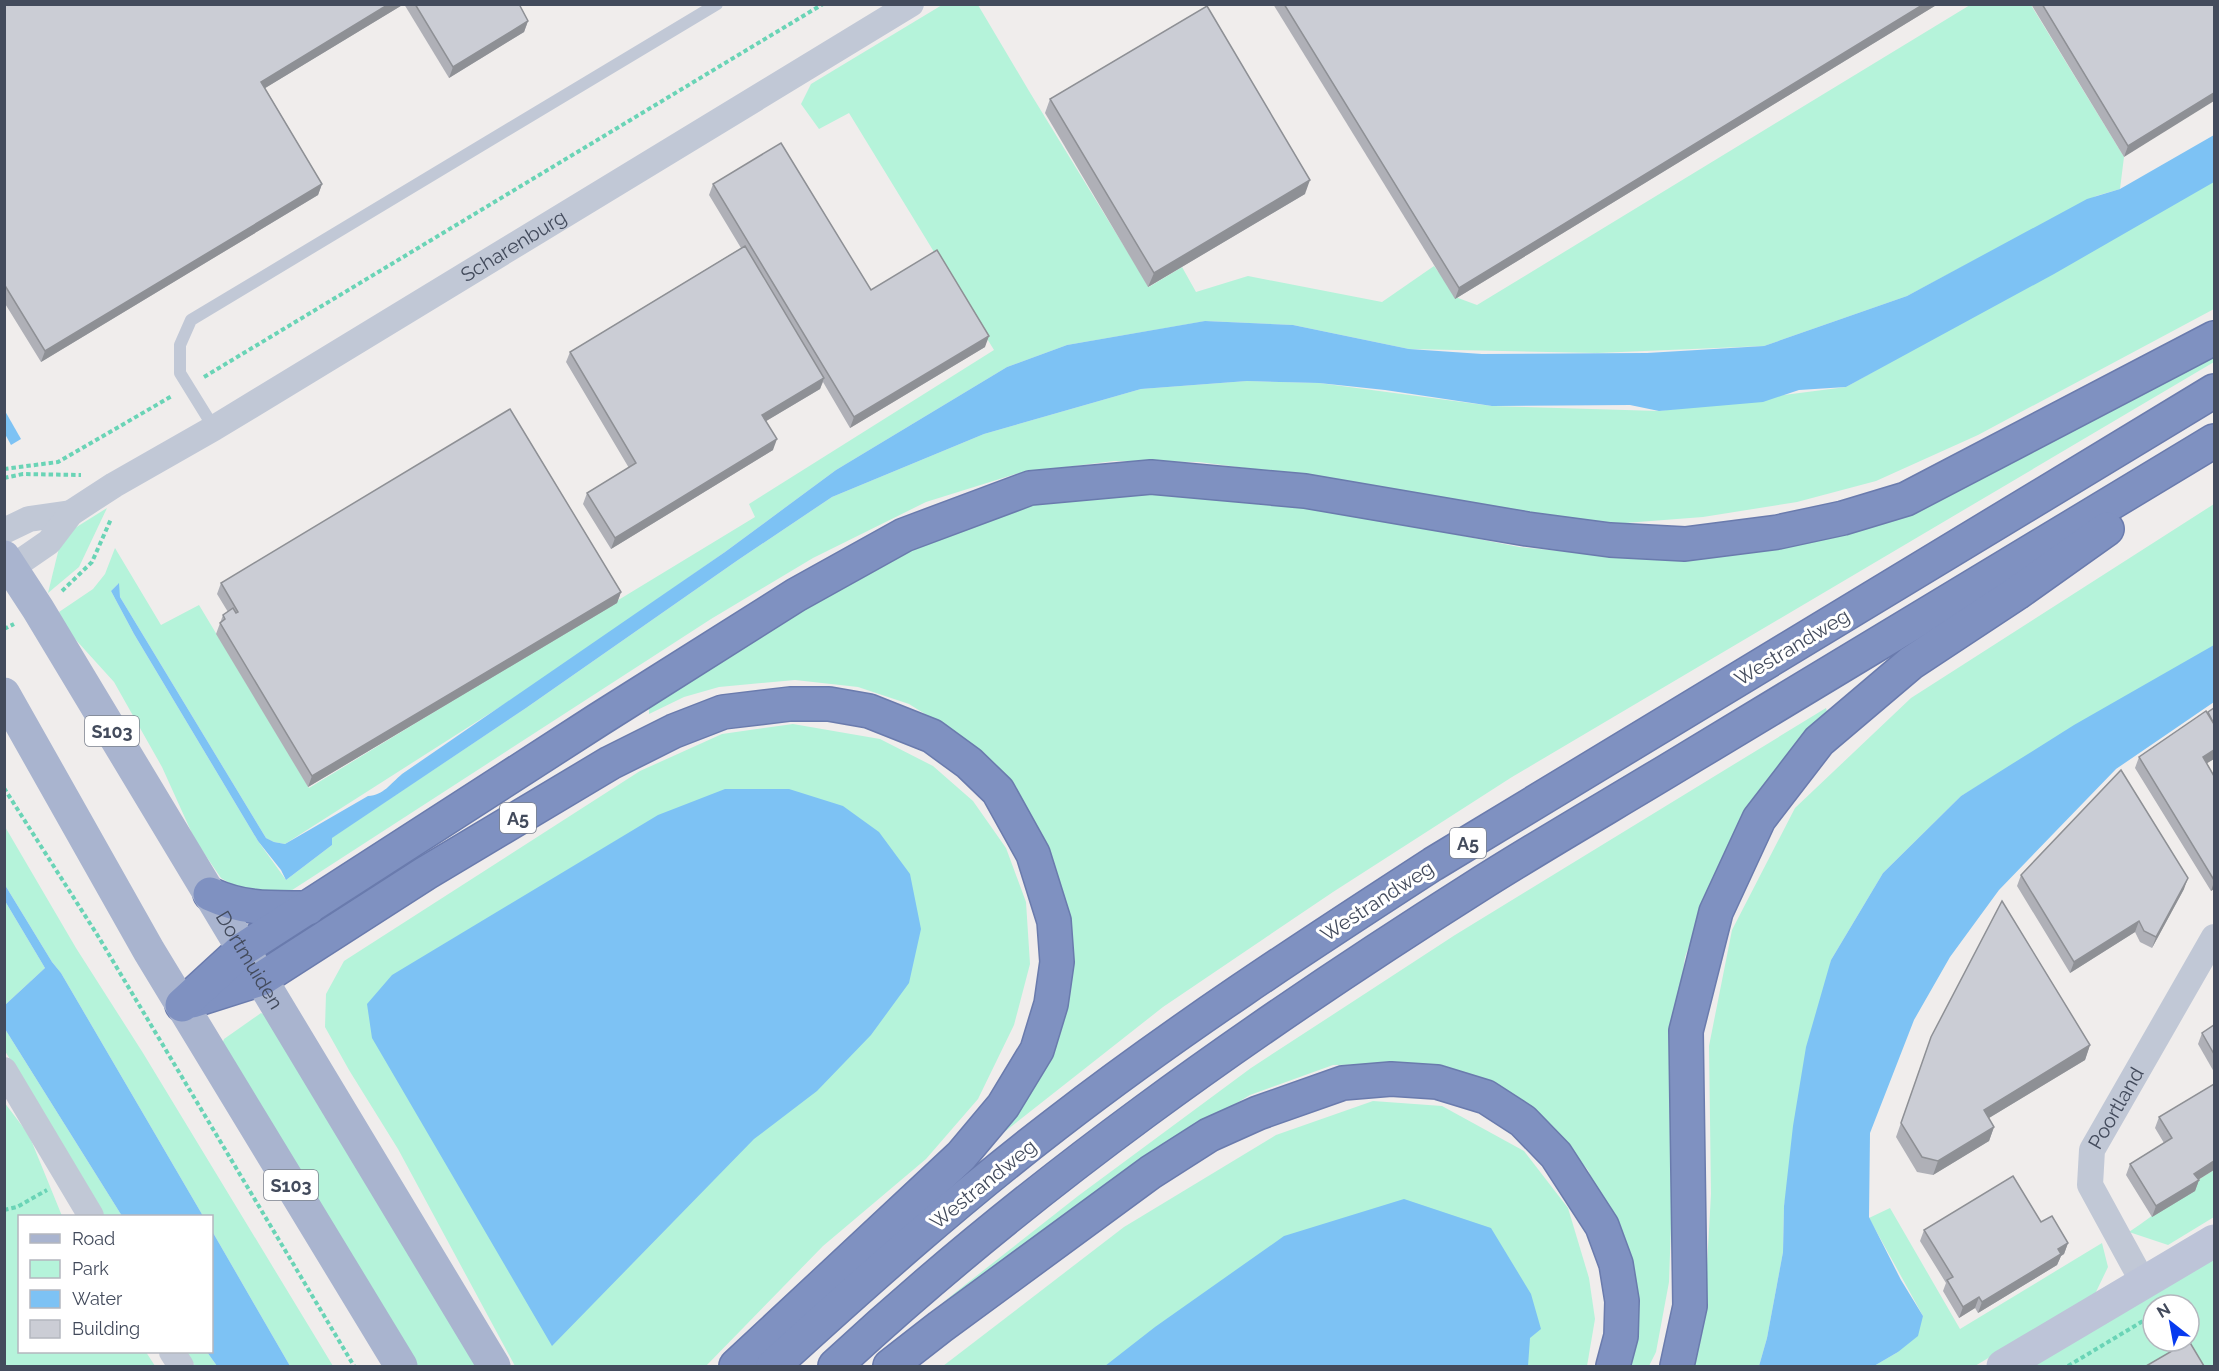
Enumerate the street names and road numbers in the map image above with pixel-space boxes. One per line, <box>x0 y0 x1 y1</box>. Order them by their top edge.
street label: Scharenburg <box>456 205 571 287</box>
street label: Westrandweg <box>1730 603 1854 691</box>
road number: S103 <box>85 716 139 746</box>
road number: A5 <box>500 803 536 833</box>
road number: A5 <box>1450 828 1486 858</box>
street label: Westrandweg <box>1316 856 1438 946</box>
street label: Dortmuiden <box>211 907 288 1014</box>
street label: Poortland <box>2083 1063 2149 1153</box>
street label: Westrandweg <box>925 1134 1041 1234</box>
road number: S103 <box>264 1170 318 1200</box>

